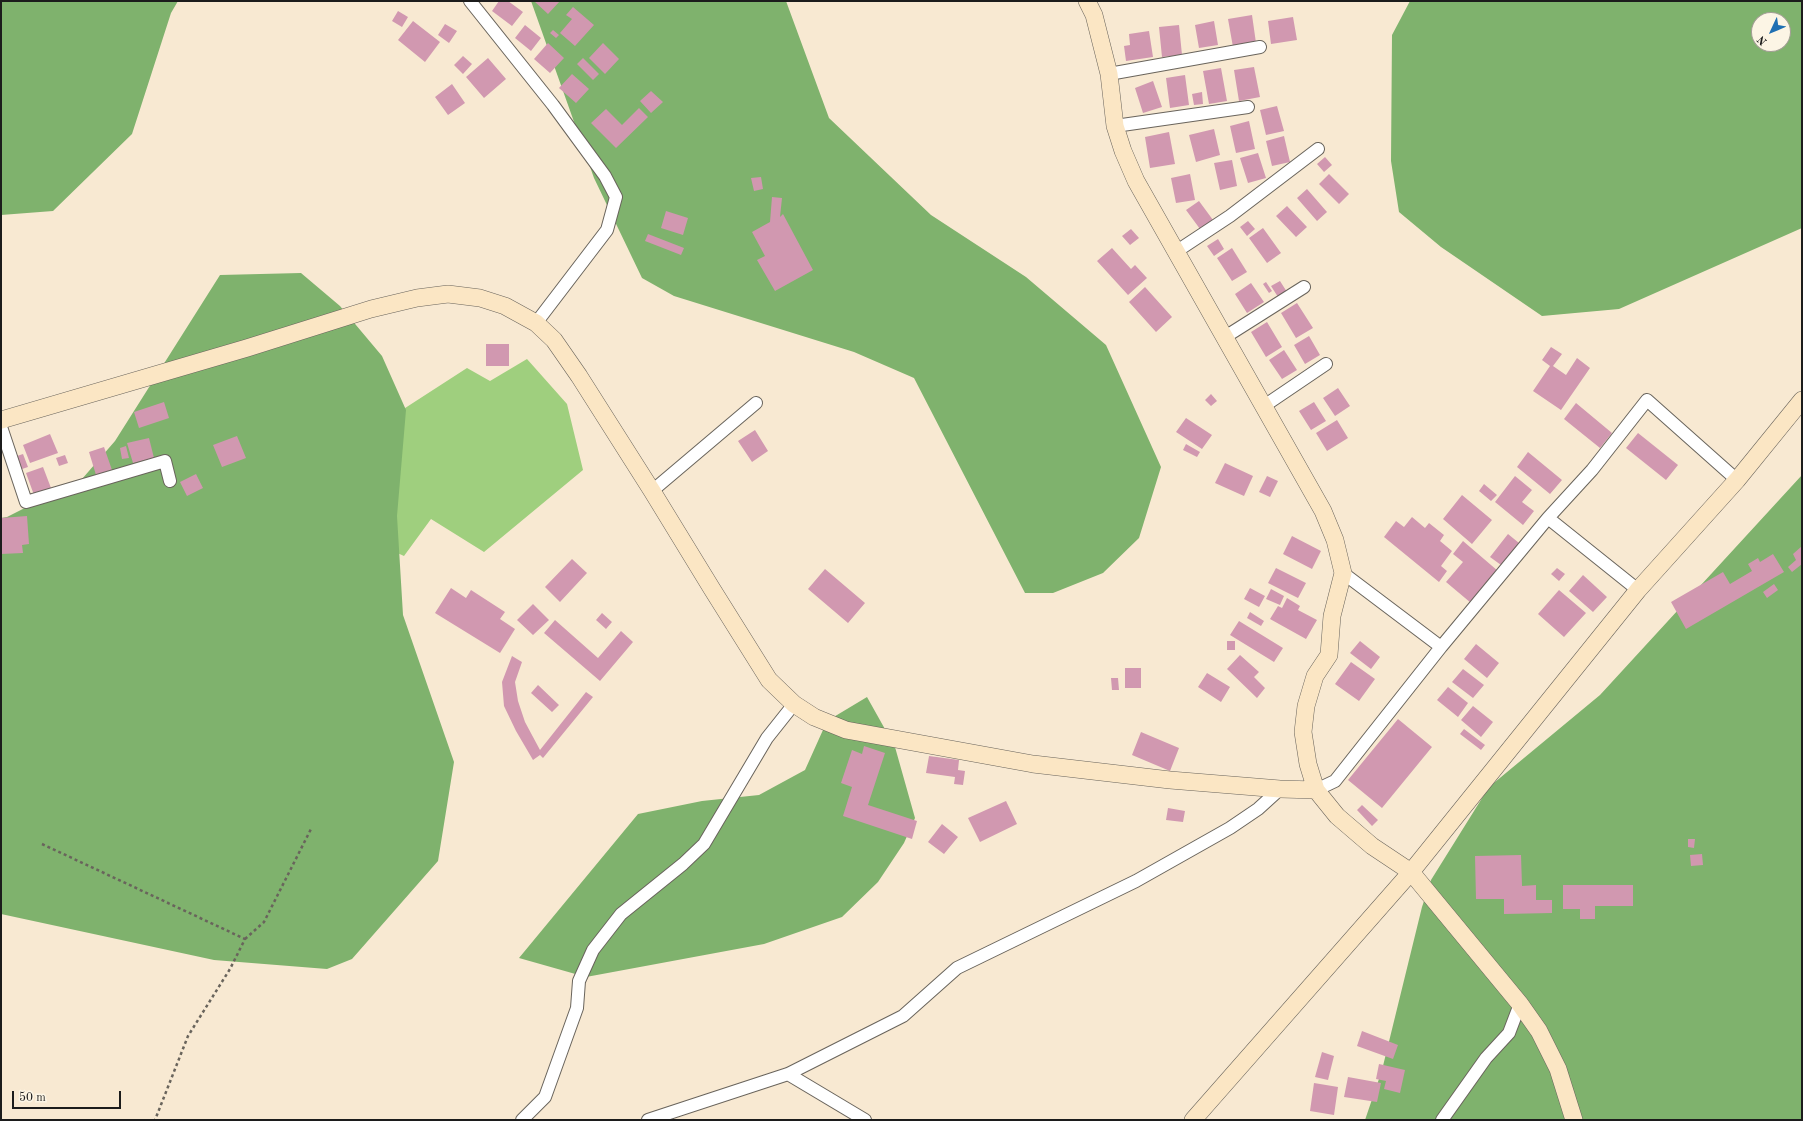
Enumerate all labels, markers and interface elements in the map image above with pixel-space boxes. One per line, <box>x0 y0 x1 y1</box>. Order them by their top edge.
north arrow <box>1751 12 1791 52</box>
text: N <box>1756 33 1770 47</box>
scale bar <box>14 1083 123 1109</box>
text: 50 m <box>19 1092 46 1104</box>

